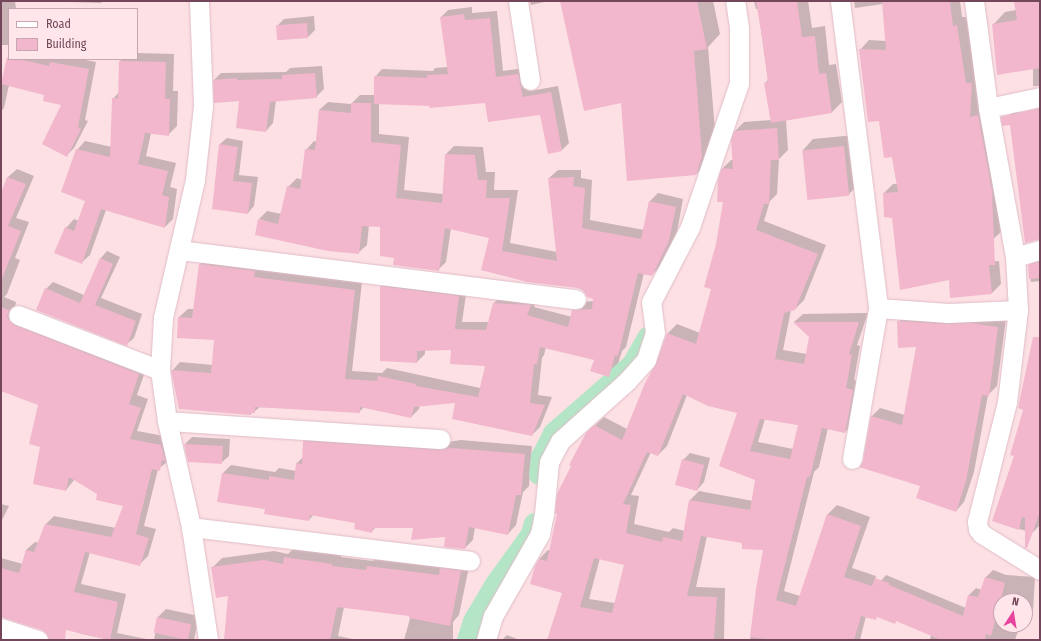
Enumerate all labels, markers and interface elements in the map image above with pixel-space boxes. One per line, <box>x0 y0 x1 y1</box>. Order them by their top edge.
legend <box>8 8 138 60</box>
text: Road <box>46 17 71 31</box>
text: Building <box>46 37 86 51</box>
north arrow <box>993 593 1033 633</box>
text: N <box>1011 595 1020 609</box>

